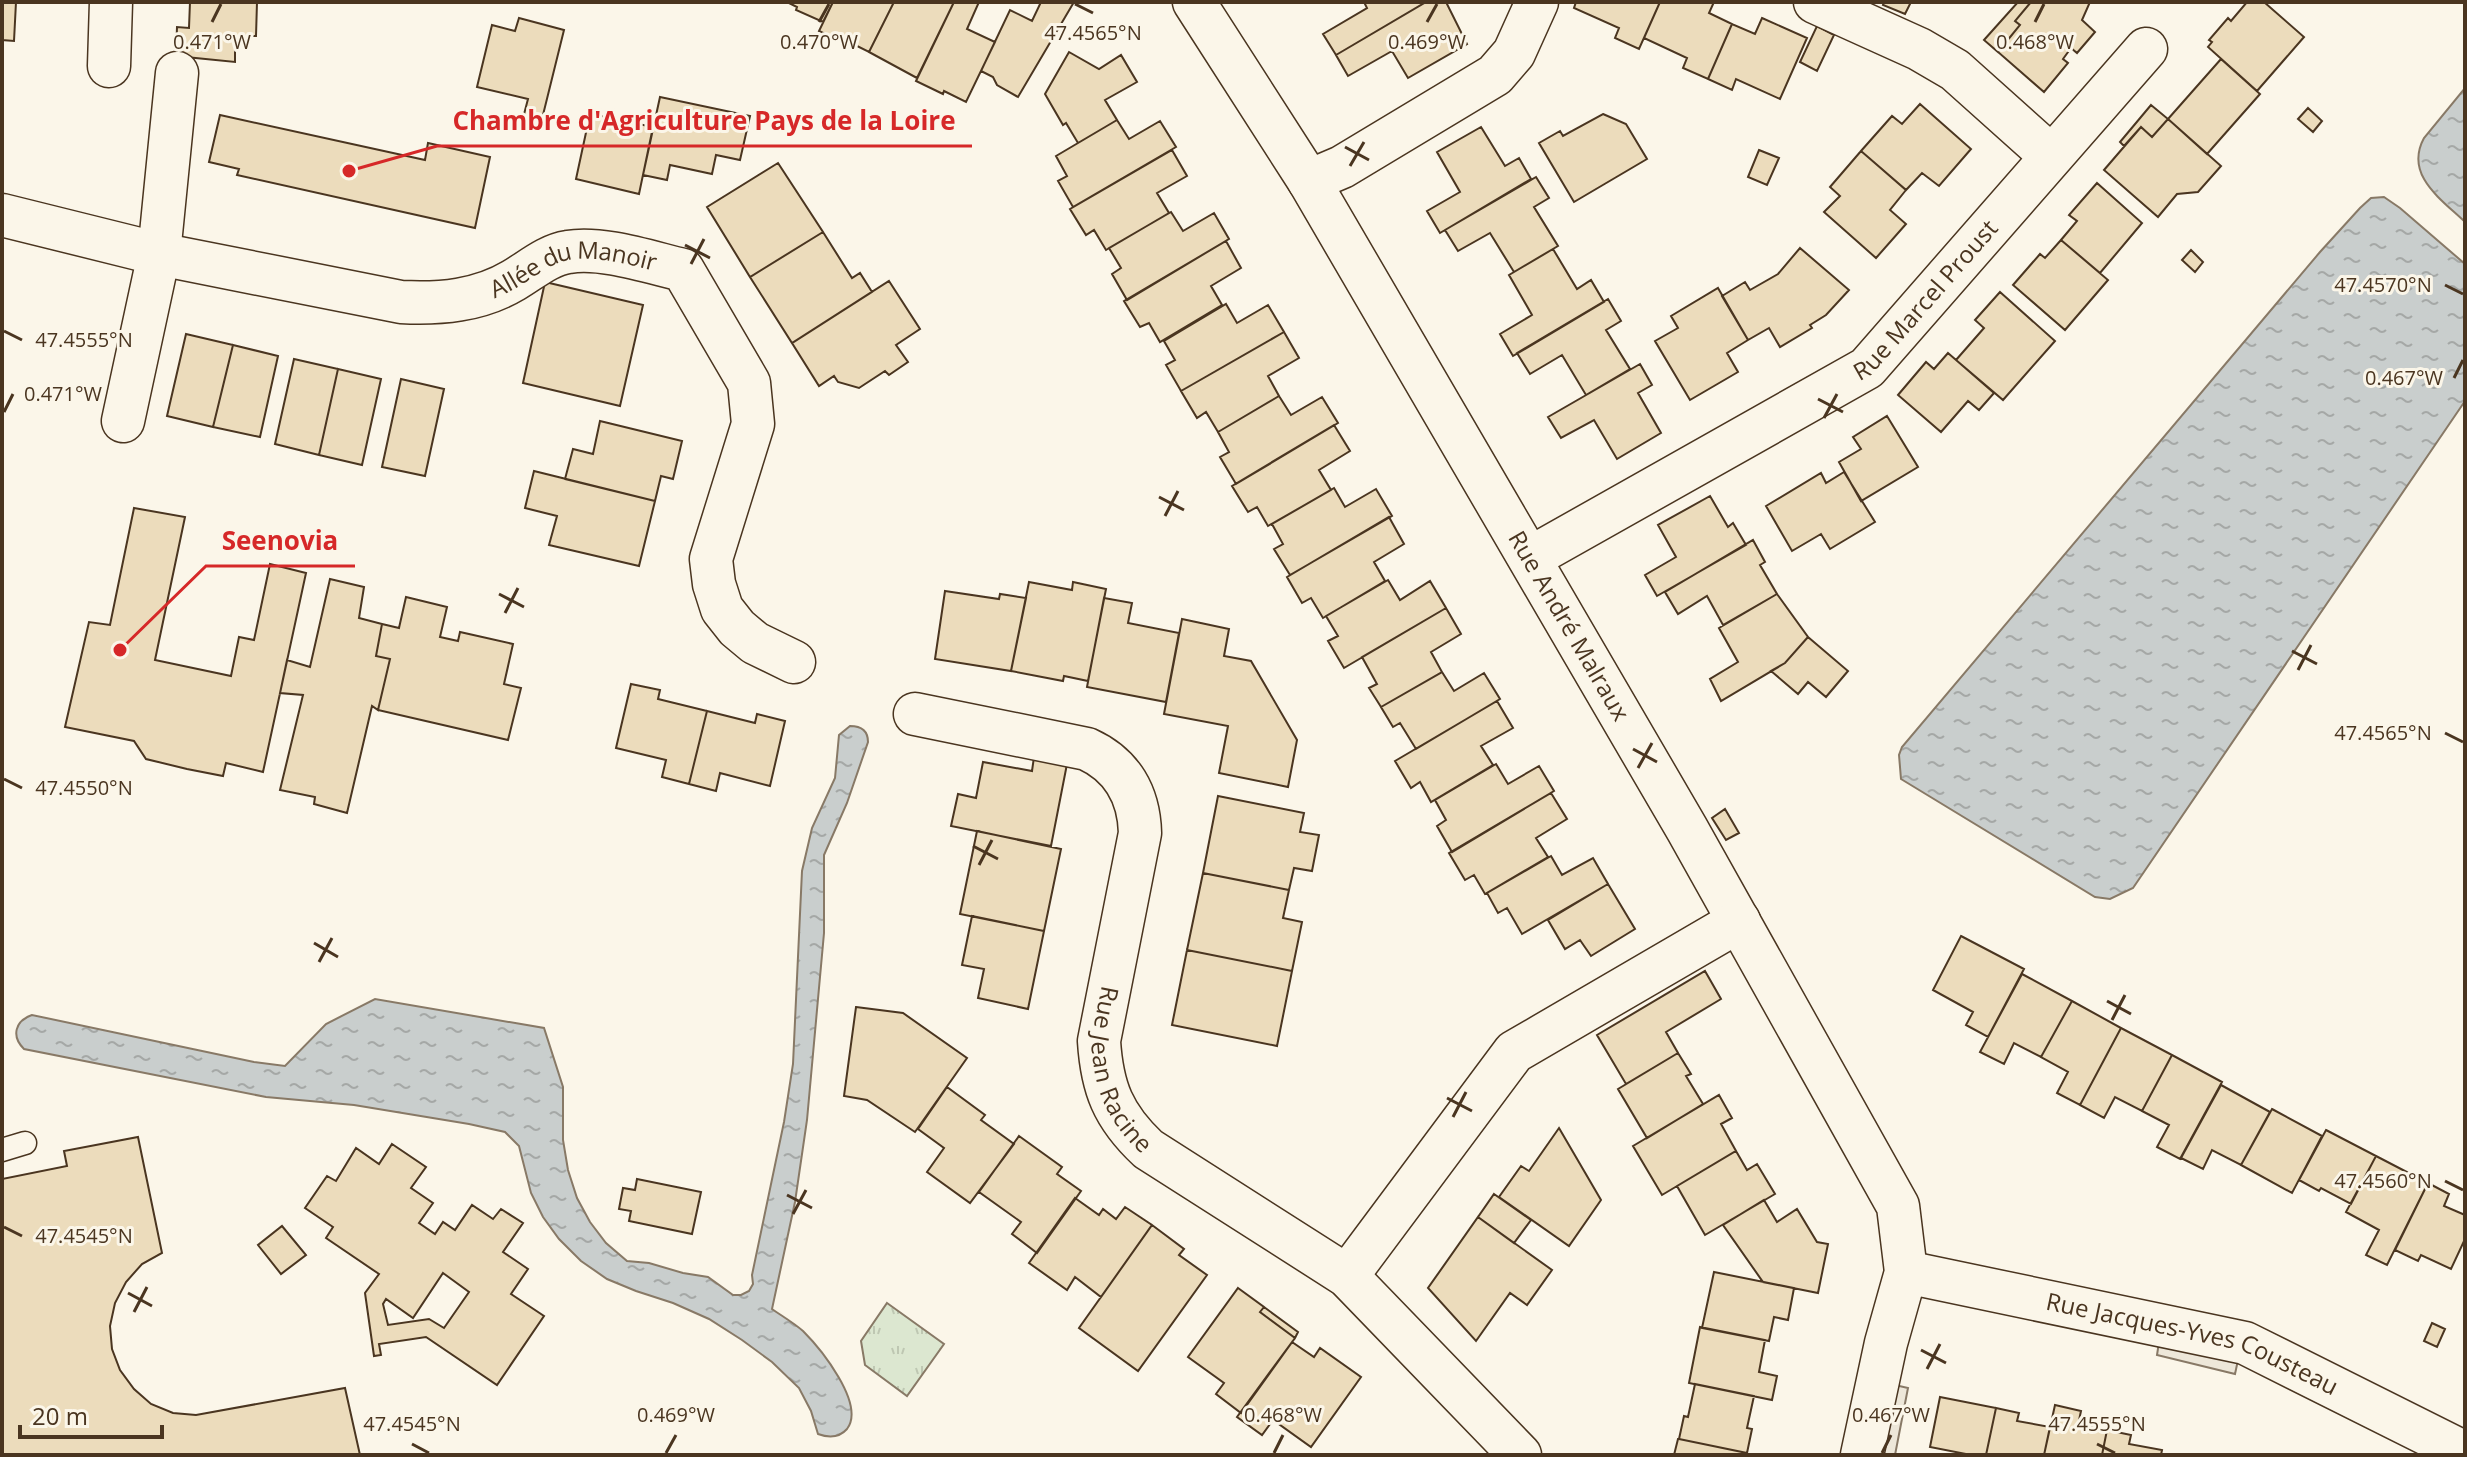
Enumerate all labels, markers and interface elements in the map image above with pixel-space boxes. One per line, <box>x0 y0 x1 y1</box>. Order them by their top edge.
text: 47.4565°N <box>1044 19 1142 46</box>
text: 0.471°W <box>173 28 252 55</box>
text: 0.470°W <box>780 28 859 55</box>
text: 0.469°W <box>1388 28 1467 55</box>
text: 0.468°W <box>1996 28 2075 55</box>
callout: Chambre d'Agriculture Pays de la Loire <box>437 96 972 146</box>
text: Chambre d'Agriculture Pays de la Loire <box>452 102 956 138</box>
street label: Rue Marcel Proust <box>1847 212 2004 388</box>
street label: Allée du Manoir <box>484 232 661 305</box>
text: 47.4570°N <box>2334 271 2432 298</box>
text: 47.4555°N <box>35 326 133 353</box>
text: 0.467°W <box>2365 364 2444 391</box>
text: 0.471°W <box>24 380 103 407</box>
callout: Seenovia <box>206 516 355 566</box>
text: Seenovia <box>222 522 338 558</box>
street label: Rue André Malraux <box>1502 524 1639 727</box>
text: 47.4565°N <box>2334 719 2432 746</box>
text: 47.4550°N <box>35 774 133 801</box>
street label: Rue Jean Racine <box>1084 984 1160 1159</box>
text: 47.4560°N <box>2334 1167 2432 1194</box>
text: 47.4545°N <box>35 1222 133 1249</box>
street label: Rue Jacques-Yves Cousteau <box>2043 1284 2344 1402</box>
scale bar <box>20 1389 162 1439</box>
text: 20 m <box>32 1399 88 1432</box>
text: 0.469°W <box>637 1401 716 1428</box>
text: 0.468°W <box>1244 1401 1323 1428</box>
text: 0.467°W <box>1852 1401 1931 1428</box>
text: 47.4545°N <box>363 1410 461 1437</box>
text: 47.4555°N <box>2048 1410 2146 1437</box>

